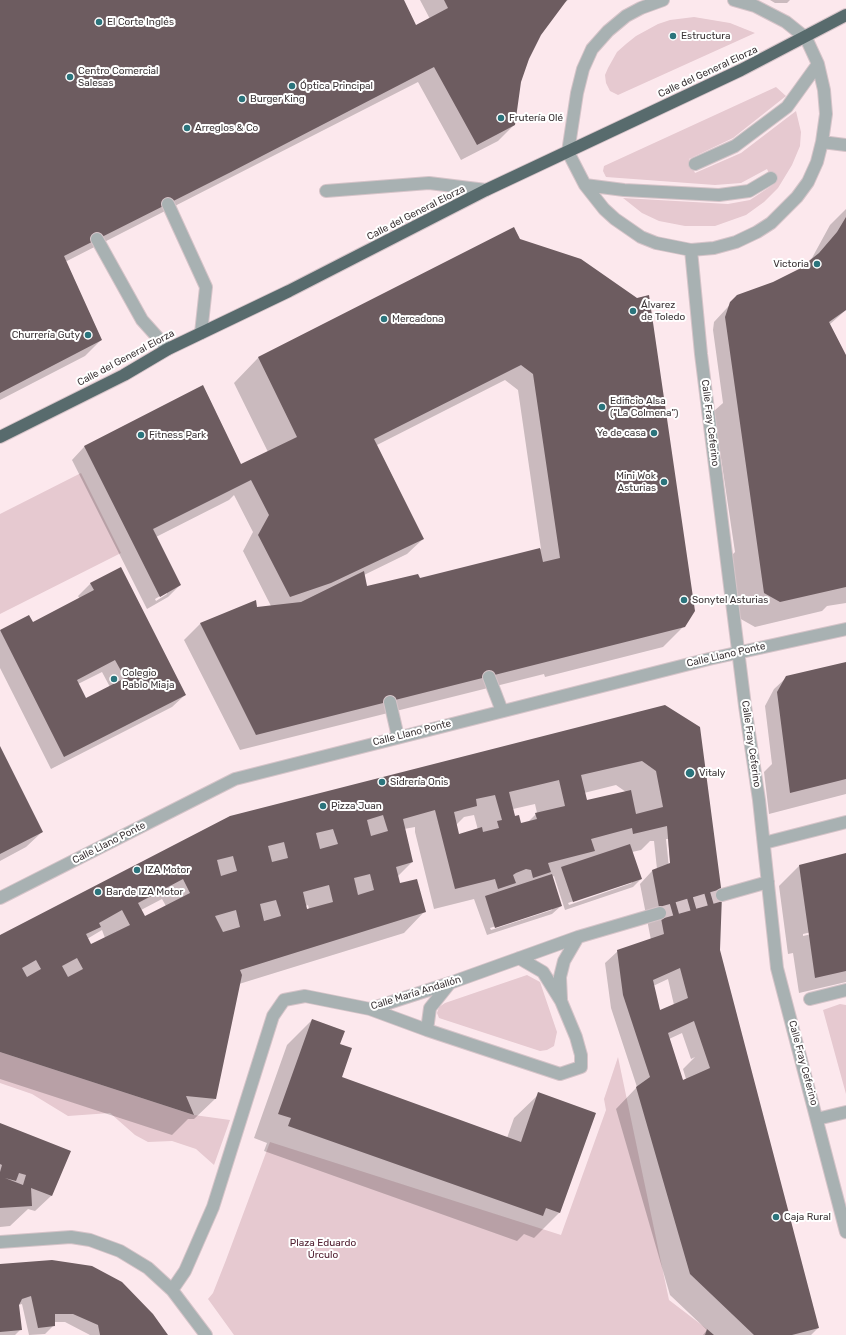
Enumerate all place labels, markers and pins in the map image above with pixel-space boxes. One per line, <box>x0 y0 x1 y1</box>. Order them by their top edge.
place label: El Corte Inglés <box>107 16 174 28</box>
marker: El Corte Inglés <box>94 17 104 27</box>
place label: Estructura <box>681 30 731 42</box>
marker: Estructura <box>668 31 678 41</box>
place label: Centro Comercial Salesas <box>78 65 159 88</box>
marker: Centro Comercial Salesas <box>65 72 75 82</box>
place label: Óptica Principal <box>300 80 373 92</box>
marker: Óptica Principal <box>287 81 297 91</box>
place label: Burger King <box>250 93 305 105</box>
marker: Burger King <box>237 94 247 104</box>
place label: Frutería Olé <box>509 112 563 124</box>
marker: Frutería Olé <box>496 113 506 123</box>
place label: Arreglos & Co <box>195 122 258 134</box>
marker: Arreglos & Co <box>182 123 192 133</box>
place label: Victoria <box>773 258 809 270</box>
marker: Victoria <box>812 259 822 269</box>
place label: Álvarez de Toledo <box>641 299 685 322</box>
marker: Álvarez de Toledo <box>628 306 638 316</box>
place label: Mercadona <box>392 313 444 325</box>
marker: Mercadona <box>379 314 389 324</box>
place label: Churrería Guty <box>12 329 80 341</box>
marker: Churrería Guty <box>83 330 93 340</box>
place label: Edificio Alsa ("La Colmena") <box>610 395 679 418</box>
marker: Edificio Alsa ("La Colmena") <box>597 402 607 412</box>
place label: Ye de casa <box>597 427 646 439</box>
marker: Ye de casa <box>649 428 659 438</box>
place label: Fitness Park <box>149 429 206 441</box>
marker: Fitness Park <box>136 430 146 440</box>
place label: Mini Wok Asturias <box>616 470 656 494</box>
marker: Mini Wok Asturias <box>659 477 669 487</box>
place label: Sonytel Asturias <box>692 594 768 606</box>
marker: Sonytel Asturias <box>679 595 689 605</box>
place label: Colegio Pablo Miaja <box>122 667 174 690</box>
marker: Colegio Pablo Miaja <box>109 674 119 684</box>
marker: Vitaly <box>684 767 696 779</box>
place label: Vitaly <box>699 767 725 779</box>
place label: Sidrería Onis <box>390 776 448 788</box>
marker: Sidrería Onis <box>377 777 387 787</box>
place label: Pizza Juan <box>331 800 382 812</box>
marker: Pizza Juan <box>318 801 328 811</box>
place label: IZA Motor <box>145 864 190 876</box>
marker: IZA Motor <box>132 865 142 875</box>
place label: Bar de IZA Motor <box>106 886 183 898</box>
marker: Bar de IZA Motor <box>93 887 103 897</box>
place label: Caja Rural <box>784 1211 831 1223</box>
marker: Caja Rural <box>771 1212 781 1222</box>

